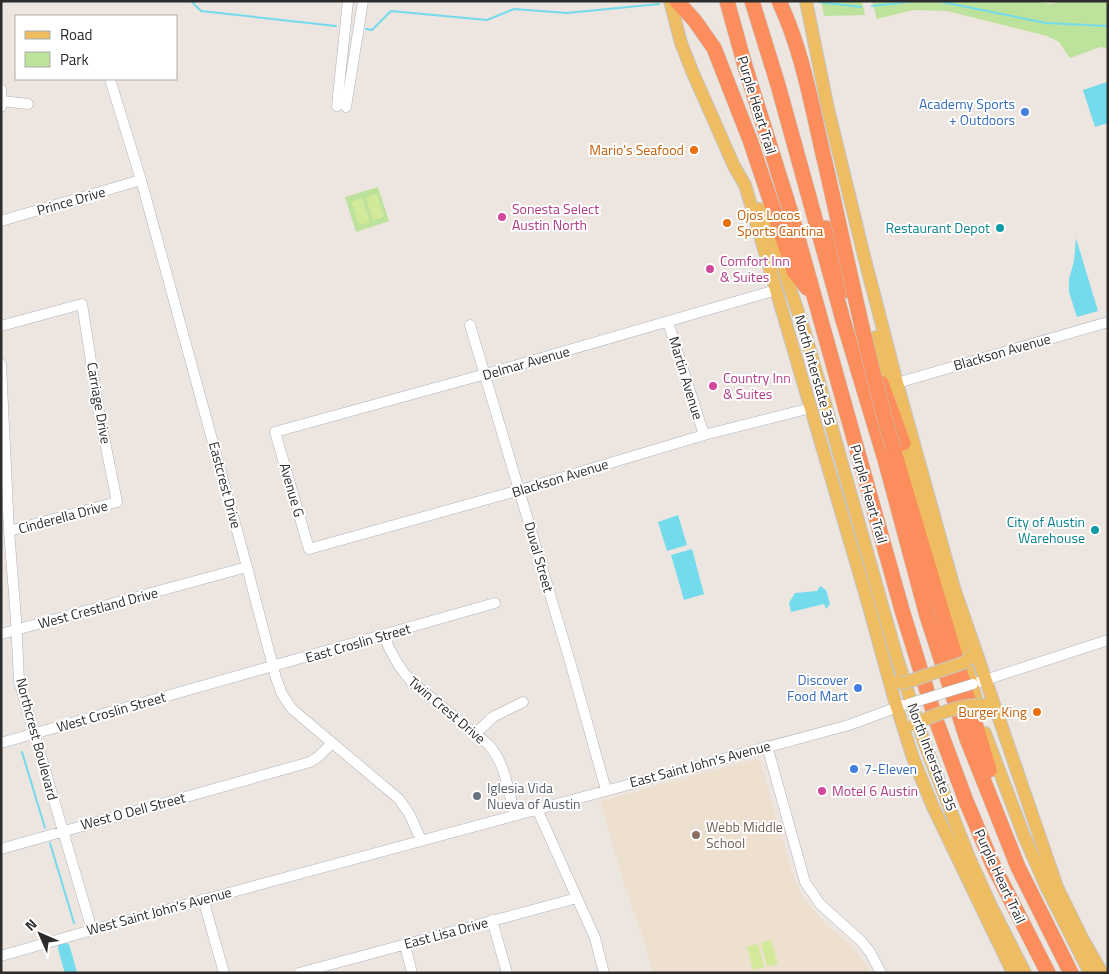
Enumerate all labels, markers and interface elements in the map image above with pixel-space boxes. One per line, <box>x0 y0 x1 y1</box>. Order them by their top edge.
legend <box>15 15 178 80</box>
text: Road <box>60 23 92 46</box>
text: Park <box>60 48 89 71</box>
street label: Purple Heart Trail <box>733 53 782 157</box>
place label: Academy Sports + Outdoors <box>919 93 1015 130</box>
marker: Academy Sports + Outdoors <box>1019 106 1031 118</box>
place label: Mario's Seafood <box>589 139 684 160</box>
marker: Mario's Seafood <box>688 144 700 156</box>
street label: Prince Drive <box>34 181 108 220</box>
place label: Sonesta Select Austin North <box>512 198 599 235</box>
place label: Ojos Locos Sports Cantina <box>737 204 823 241</box>
marker: Sonesta Select Austin North <box>496 211 508 223</box>
marker: Ojos Locos Sports Cantina <box>721 217 733 229</box>
place label: Restaurant Depot <box>886 217 990 238</box>
marker: Restaurant Depot <box>994 222 1006 234</box>
place label: Comfort Inn & Suites <box>720 250 790 287</box>
marker: Comfort Inn & Suites <box>704 263 716 275</box>
street label: North Interstate 35 <box>790 312 841 428</box>
street label: Blackson Avenue <box>951 328 1053 375</box>
street label: Martin Avenue <box>664 334 709 422</box>
street label: Delmar Avenue <box>480 340 572 385</box>
street label: Carriage Drive <box>82 361 117 445</box>
place label: Country Inn & Suites <box>723 367 791 404</box>
marker: Country Inn & Suites <box>707 380 719 392</box>
street label: Eastcrest Drive <box>204 439 247 531</box>
street label: Purple Heart Trail <box>845 442 894 546</box>
street label: Blackson Avenue <box>509 453 611 502</box>
street label: Avenue G <box>275 460 310 519</box>
street label: Cinderella Drive <box>16 495 110 539</box>
place label: City of Austin Warehouse <box>1007 511 1085 548</box>
street label: Duval Street <box>519 519 560 595</box>
marker: City of Austin Warehouse <box>1089 524 1101 536</box>
street label: West Crestland Drive <box>36 581 160 634</box>
street label: East Croslin Street <box>303 617 413 668</box>
place label: Discover Food Mart <box>787 669 848 706</box>
street label: Twin Crest Drive <box>404 671 491 748</box>
street label: Northcrest Boulevard <box>11 675 64 802</box>
marker: Discover Food Mart <box>852 682 864 694</box>
street label: West Croslin Street <box>54 686 168 737</box>
street label: North Interstate 35 <box>902 700 963 814</box>
place label: Burger King <box>958 701 1027 722</box>
marker: Burger King <box>1031 706 1043 718</box>
street label: East Saint John's Avenue <box>627 735 773 792</box>
place label: 7-Eleven <box>864 758 917 779</box>
marker: 7-Eleven <box>848 763 860 775</box>
place label: Iglesia Vida Nueva of Austin <box>487 777 580 814</box>
place label: Motel 6 Austin <box>832 780 918 801</box>
marker: Motel 6 Austin <box>816 785 828 797</box>
street label: West O Dell Street <box>78 786 188 835</box>
marker: Iglesia Vida Nueva of Austin <box>471 790 483 802</box>
place label: Webb Middle School <box>706 816 783 853</box>
street label: Purple Heart Trail <box>969 825 1032 926</box>
marker: Webb Middle School <box>690 829 702 841</box>
street label: West Saint John's Avenue <box>84 881 234 940</box>
north arrow <box>15 909 65 959</box>
street label: East Lisa Drive <box>401 911 490 954</box>
text: N <box>20 914 41 935</box>

